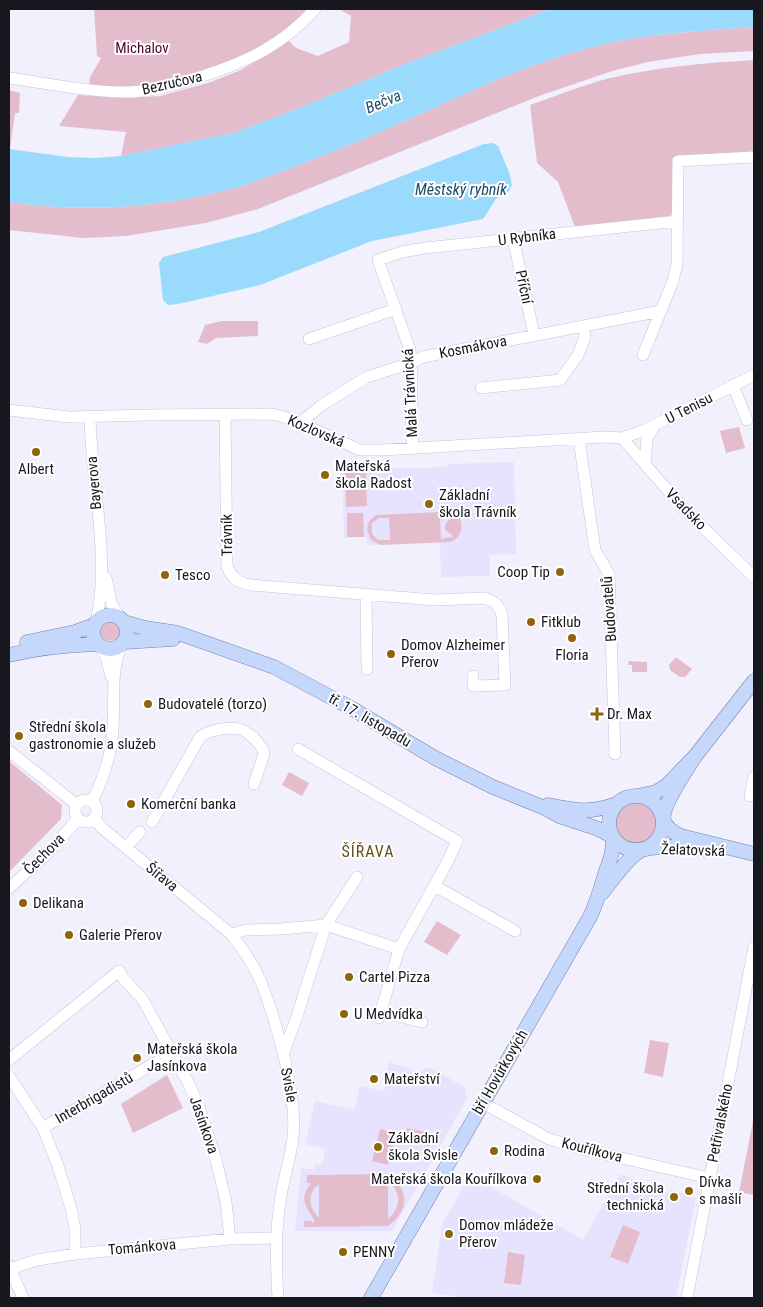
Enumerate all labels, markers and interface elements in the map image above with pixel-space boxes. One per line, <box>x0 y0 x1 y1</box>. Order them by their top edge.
park label: Michalov <box>115 39 169 57</box>
street label: Bezručova <box>140 67 204 99</box>
water label: Bečva <box>363 86 404 117</box>
water label: Městský rybník <box>415 180 508 199</box>
street label: U Rybníka <box>497 225 557 249</box>
street label: Příční <box>512 268 537 307</box>
street label: Kosmákova <box>438 332 508 362</box>
street label: Malá Trávnická <box>399 348 421 438</box>
street label: U Tenisu <box>662 389 716 427</box>
street label: Kozlovská <box>285 411 347 451</box>
marker: Albert <box>30 446 42 458</box>
street label: Bayerova <box>83 455 105 511</box>
place label: Mateřská škola Radost <box>335 457 412 492</box>
place label: Albert <box>18 460 54 478</box>
marker: Mateřská škola Radost <box>319 469 331 481</box>
street label: Vsadsko <box>662 484 710 534</box>
place label: Základní škola Trávník <box>439 486 517 521</box>
marker: Základní škola Trávník <box>423 498 435 510</box>
street label: Trávník <box>218 513 236 556</box>
place label: Coop Tip <box>497 563 550 581</box>
place label: Tesco <box>175 566 210 584</box>
marker: Coop Tip <box>554 566 566 578</box>
marker: Tesco <box>159 569 171 581</box>
street label: Budovatelů <box>598 575 620 643</box>
place label: Fitklub <box>541 613 581 631</box>
marker: Fitklub <box>525 616 537 628</box>
marker: Floria <box>566 632 578 644</box>
place label: Domov Alzheimer Přerov <box>401 636 505 671</box>
place label: Floria <box>555 646 589 664</box>
marker: Domov Alzheimer Přerov <box>385 648 397 660</box>
street label: tř. 17. listopadu <box>325 689 415 751</box>
place label: Budovatelé (torzo) <box>158 695 267 713</box>
marker: Budovatelé (torzo) <box>142 698 154 710</box>
place label: Dr. Max <box>607 705 652 723</box>
marker: Dr. Max <box>591 708 603 720</box>
place label: Střední škola gastronomie a služeb <box>29 718 156 753</box>
marker: Střední škola gastronomie a služeb <box>13 730 25 742</box>
place label: Komerční banka <box>141 795 236 813</box>
marker: Komerční banka <box>125 798 137 810</box>
street label: Čechova <box>20 830 68 878</box>
street label: Želatovská <box>661 840 725 860</box>
district label: ŠÍŘAVA <box>342 842 394 861</box>
street label: Šířava <box>142 859 182 895</box>
place label: Delikana <box>33 894 84 912</box>
marker: Delikana <box>17 897 29 909</box>
place label: Galerie Přerov <box>79 926 163 944</box>
marker: Galerie Přerov <box>63 929 75 941</box>
place label: Cartel Pizza <box>359 968 430 986</box>
marker: Cartel Pizza <box>343 971 355 983</box>
place label: U Medvídka <box>354 1005 423 1023</box>
marker: U Medvídka <box>338 1008 350 1020</box>
street label: bří Hovůrkových <box>468 1026 532 1118</box>
place label: Mateřská škola Jasínkova <box>147 1040 238 1075</box>
marker: Mateřská škola Jasínkova <box>131 1052 143 1064</box>
street label: Svisle <box>277 1066 301 1104</box>
street label: Interbrigadistů <box>52 1069 136 1127</box>
place label: Mateřství <box>384 1070 441 1088</box>
marker: Mateřství <box>368 1073 380 1085</box>
street label: Petřivalského <box>704 1082 736 1164</box>
street label: Jasínkova <box>186 1094 222 1156</box>
place label: Základní škola Svisle <box>388 1129 458 1164</box>
street label: Kouřílkova <box>560 1134 624 1166</box>
marker: Základní škola Svisle <box>372 1141 384 1153</box>
place label: Rodina <box>504 1142 545 1160</box>
marker: Rodina <box>488 1145 500 1157</box>
place label: Mateřská škola Kouřílkova <box>371 1170 527 1188</box>
marker: Mateřská škola Kouřílkova <box>531 1173 543 1185</box>
place label: Dívka s mašlí <box>699 1173 743 1208</box>
place label: Střední škola technická <box>587 1179 664 1214</box>
marker: Dívka s mašlí <box>683 1185 695 1197</box>
marker: Střední škola technická <box>668 1191 680 1203</box>
place label: Domov mládeže Přerov <box>459 1216 554 1251</box>
marker: Domov mládeže Přerov <box>443 1228 455 1240</box>
street label: Tománkova <box>107 1235 177 1259</box>
place label: PENNY <box>353 1243 395 1261</box>
marker: PENNY <box>337 1246 349 1258</box>

